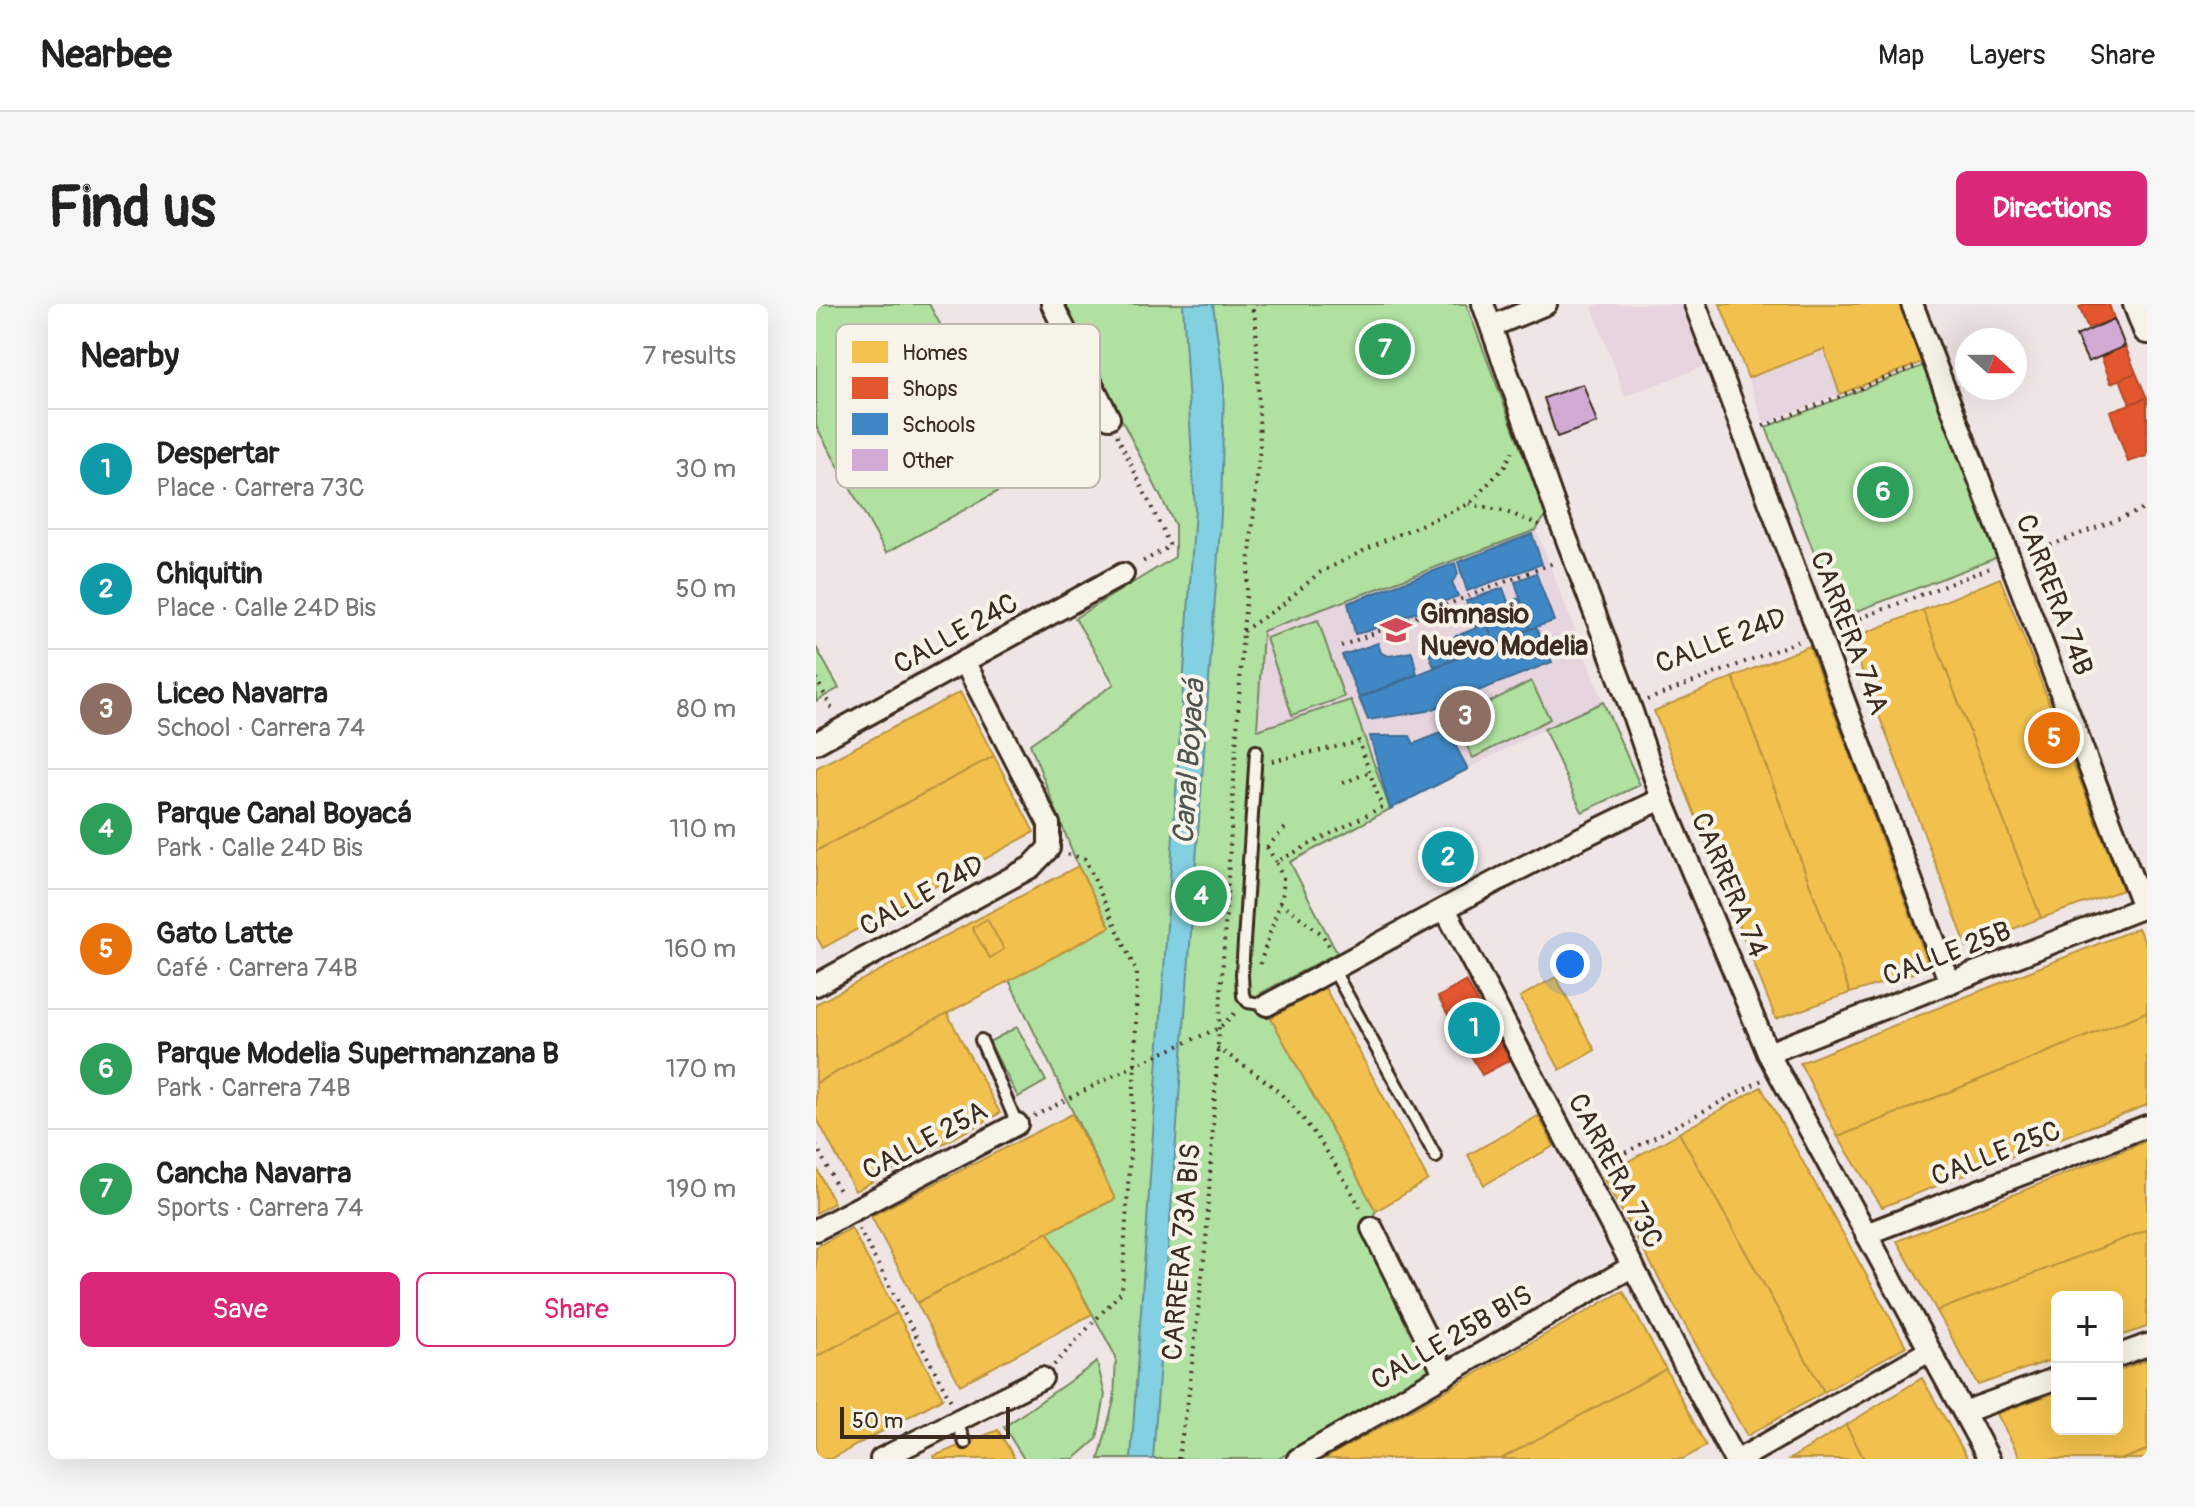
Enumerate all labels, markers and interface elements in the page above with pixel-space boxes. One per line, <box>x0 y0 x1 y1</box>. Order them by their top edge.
text: Nearbee <box>40 31 172 79</box>
text: Map <box>1878 38 1924 73</box>
text: Layers <box>1968 38 2045 73</box>
text: Share <box>2089 38 2155 73</box>
button: Directions <box>1956 171 2147 246</box>
text: Find us <box>48 174 216 243</box>
pin: 7 <box>1359 319 1411 379</box>
legend <box>836 324 1100 488</box>
north arrow <box>1955 328 2027 400</box>
text: Nearby <box>80 335 179 378</box>
text: Homes <box>902 339 967 367</box>
text: 7 results <box>643 340 736 372</box>
text: Shops <box>902 375 958 403</box>
text: Schools <box>902 411 975 439</box>
text: Despertar <box>156 435 279 472</box>
text: Other <box>902 447 954 475</box>
text: 1 <box>101 453 111 485</box>
text: 30 m <box>675 453 736 485</box>
pin: 6 <box>1857 462 1909 522</box>
text: Place · Carrera 73C <box>156 472 365 504</box>
street label: CARRERA 74B <box>2007 509 2101 681</box>
street label: CARRERA 74A <box>1802 546 1896 720</box>
text: Chiquitin <box>156 555 263 592</box>
text: 2 <box>99 573 113 605</box>
text: 50 m <box>675 573 736 605</box>
street label: CALLE 24C <box>888 586 1024 682</box>
text: Place · Calle 24D Bis <box>156 592 376 624</box>
place label: Gimnasio Nuevo Modelia <box>1420 597 1588 664</box>
street label: CALLE 24D <box>1651 600 1791 682</box>
school or university icon: Gimnasio Nuevo Modelia <box>1379 613 1413 647</box>
text: Liceo Navarra <box>156 675 328 712</box>
water label: Canal Boyacá <box>1165 676 1213 846</box>
pin: 3 <box>1439 686 1491 746</box>
text: 3 <box>99 693 113 725</box>
text: 80 m <box>676 693 736 725</box>
pin: 5 <box>2028 708 2080 768</box>
text: School · Carrera 74 <box>156 712 365 744</box>
text: Parque Canal Boyacá <box>156 795 412 832</box>
street label: CARRERA 74 <box>1683 807 1775 963</box>
text: 4 <box>98 813 114 845</box>
text: 110 m <box>669 813 736 845</box>
pin: 2 <box>1422 827 1474 887</box>
text: Park · Calle 24D Bis <box>156 832 363 864</box>
street label: CALLE 24D <box>854 847 990 945</box>
pin: 4 <box>1175 866 1227 926</box>
street label: CALLE 25B <box>1878 914 2016 994</box>
text: Gato Latte <box>156 915 293 952</box>
text: 5 <box>99 933 113 965</box>
text: 160 m <box>664 933 736 965</box>
your location <box>1550 944 1590 984</box>
text: Café · Carrera 74B <box>156 952 358 984</box>
pin: 1 <box>1448 998 1500 1058</box>
text: Parque Modelia Supermanzana B <box>156 1035 559 1072</box>
text: 6 <box>98 1053 114 1085</box>
text: 170 m <box>666 1053 736 1085</box>
text: Park · Carrera 74B <box>156 1072 351 1104</box>
street label: CARRERA 73C <box>1560 1087 1670 1255</box>
street label: CALLE 25A <box>856 1093 994 1189</box>
street label: CALLE 25C <box>1926 1113 2066 1195</box>
street label: CARRERA 73A BIS <box>1155 1142 1209 1362</box>
text: Cancha Navarra <box>156 1155 351 1192</box>
text: 7 <box>99 1173 113 1205</box>
text: 190 m <box>666 1173 736 1205</box>
text: Sports · Carrera 74 <box>156 1192 363 1224</box>
button: Save <box>80 1272 400 1347</box>
button: Share <box>416 1272 736 1347</box>
street label: CALLE 25B BIS <box>1365 1278 1539 1398</box>
map controls <box>2051 1291 2123 1435</box>
button: + <box>2051 1291 2123 1363</box>
button: − <box>2051 1363 2123 1435</box>
scale bar <box>840 1403 1010 1439</box>
text: 50 m <box>852 1407 903 1435</box>

